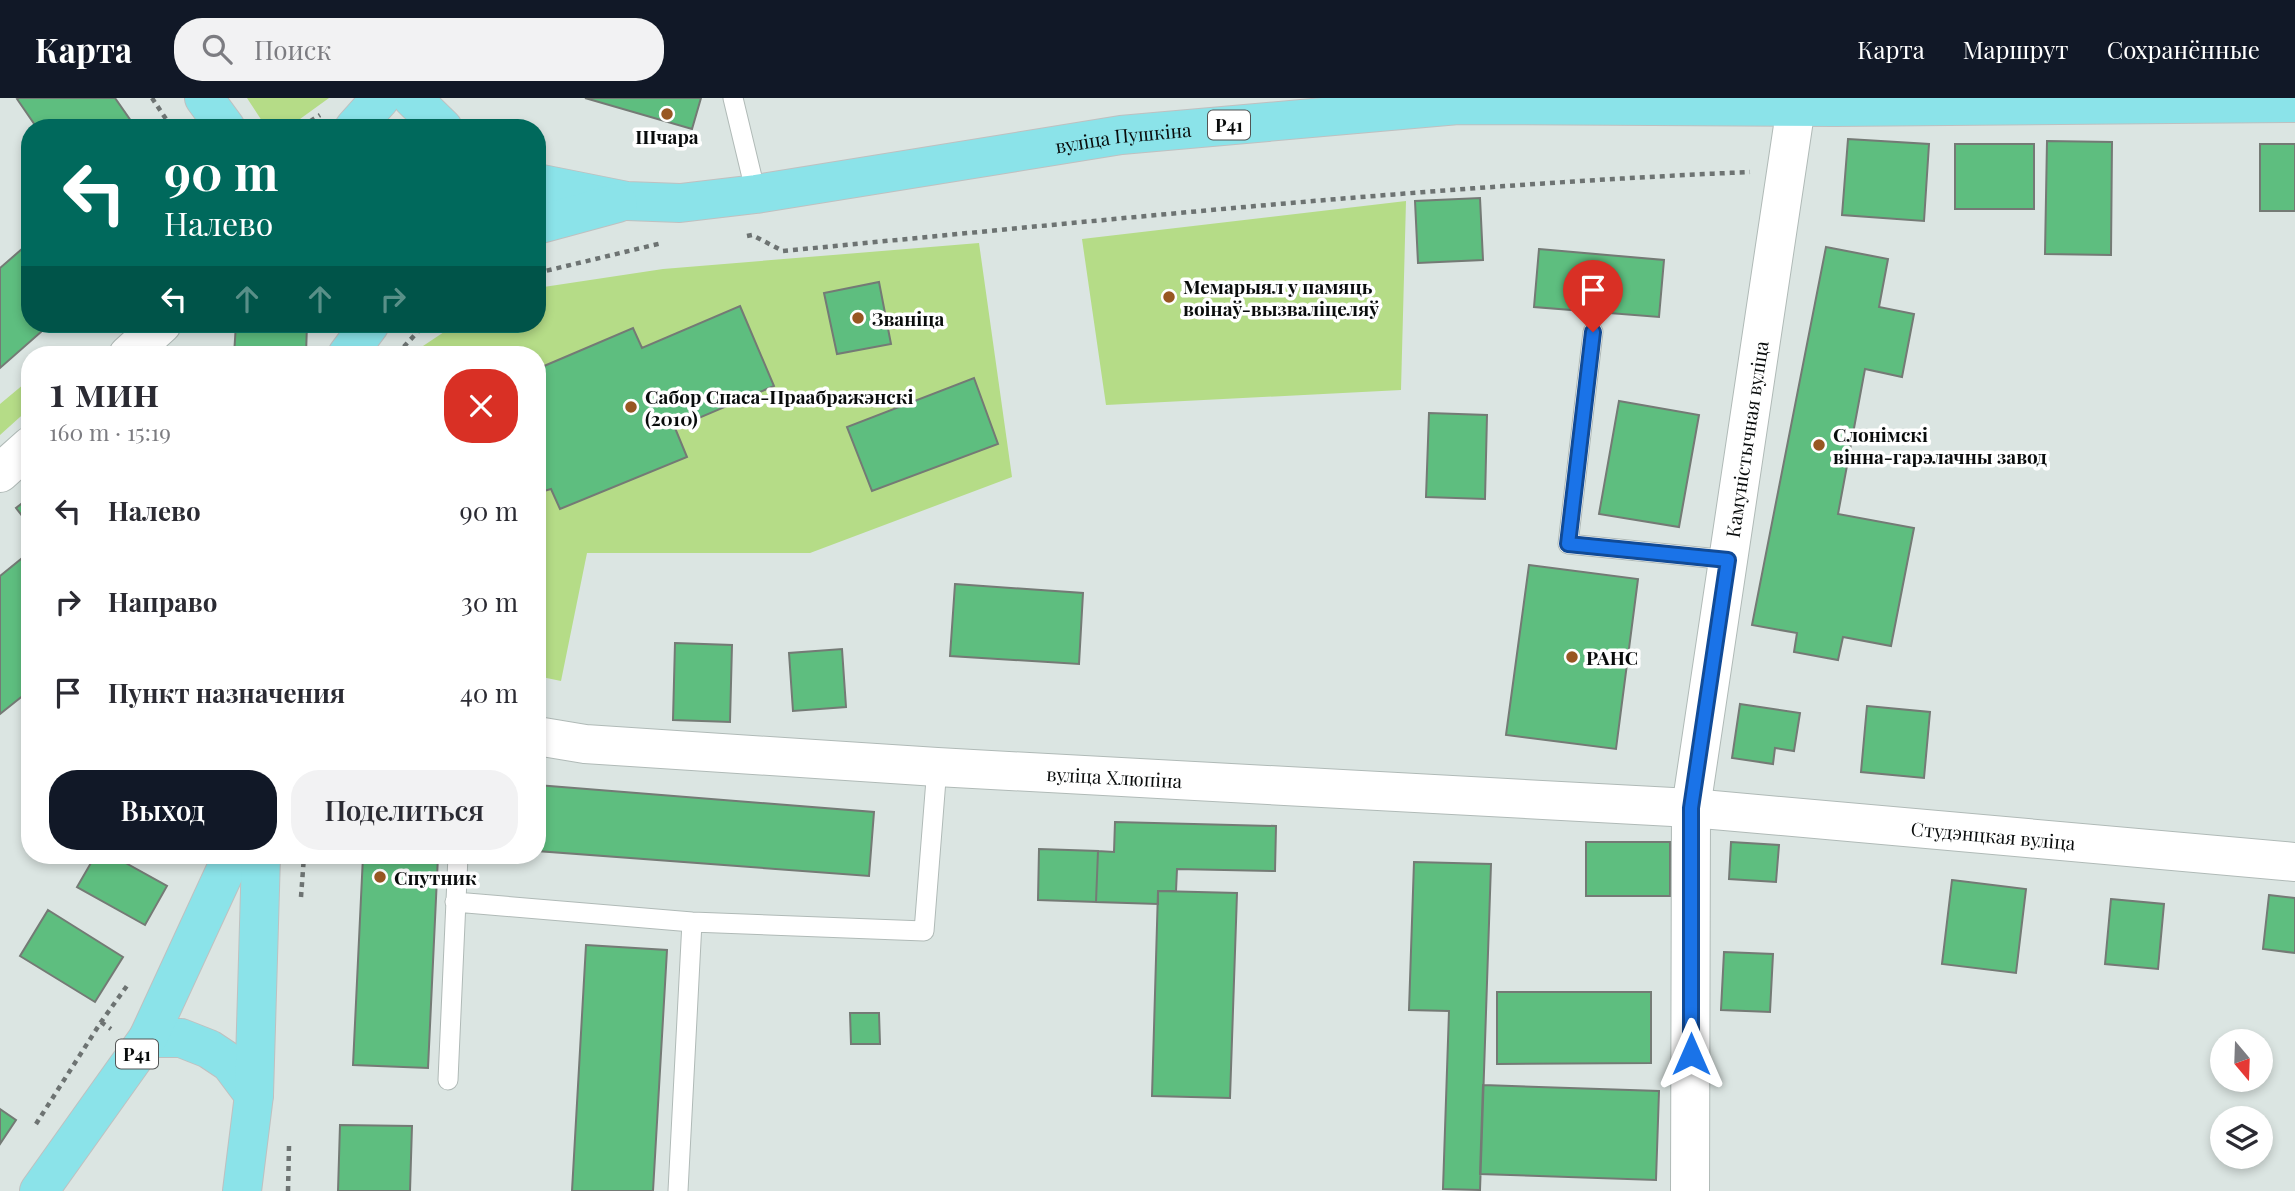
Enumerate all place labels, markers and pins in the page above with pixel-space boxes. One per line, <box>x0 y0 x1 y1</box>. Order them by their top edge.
marker: Шчара <box>659 106 675 122</box>
place label: Шчара <box>635 123 699 149</box>
pin <box>1563 260 1623 332</box>
place label: Мемарыял у памяць воінаў-вызваліцеляў <box>1183 273 1379 321</box>
marker: Мемарыял у памяць воінаў-вызваліцеляў <box>1161 289 1177 305</box>
place label: Званіца <box>872 305 944 331</box>
marker: Званіца <box>850 310 866 326</box>
place label: Сабор Спаса-Праабражэнскі (2010) <box>645 383 913 431</box>
marker: Сабор Спаса-Праабражэнскі (2010) <box>623 399 639 415</box>
place label: Слонімскі вінна-гарэлачны завод <box>1833 421 2048 469</box>
marker: Слонімскі вінна-гарэлачны завод <box>1811 437 1827 453</box>
place label: РАНС <box>1586 644 1638 670</box>
marker: РАНС <box>1564 649 1580 665</box>
place label: Спутник <box>394 864 477 890</box>
marker: Спутник <box>372 869 388 885</box>

